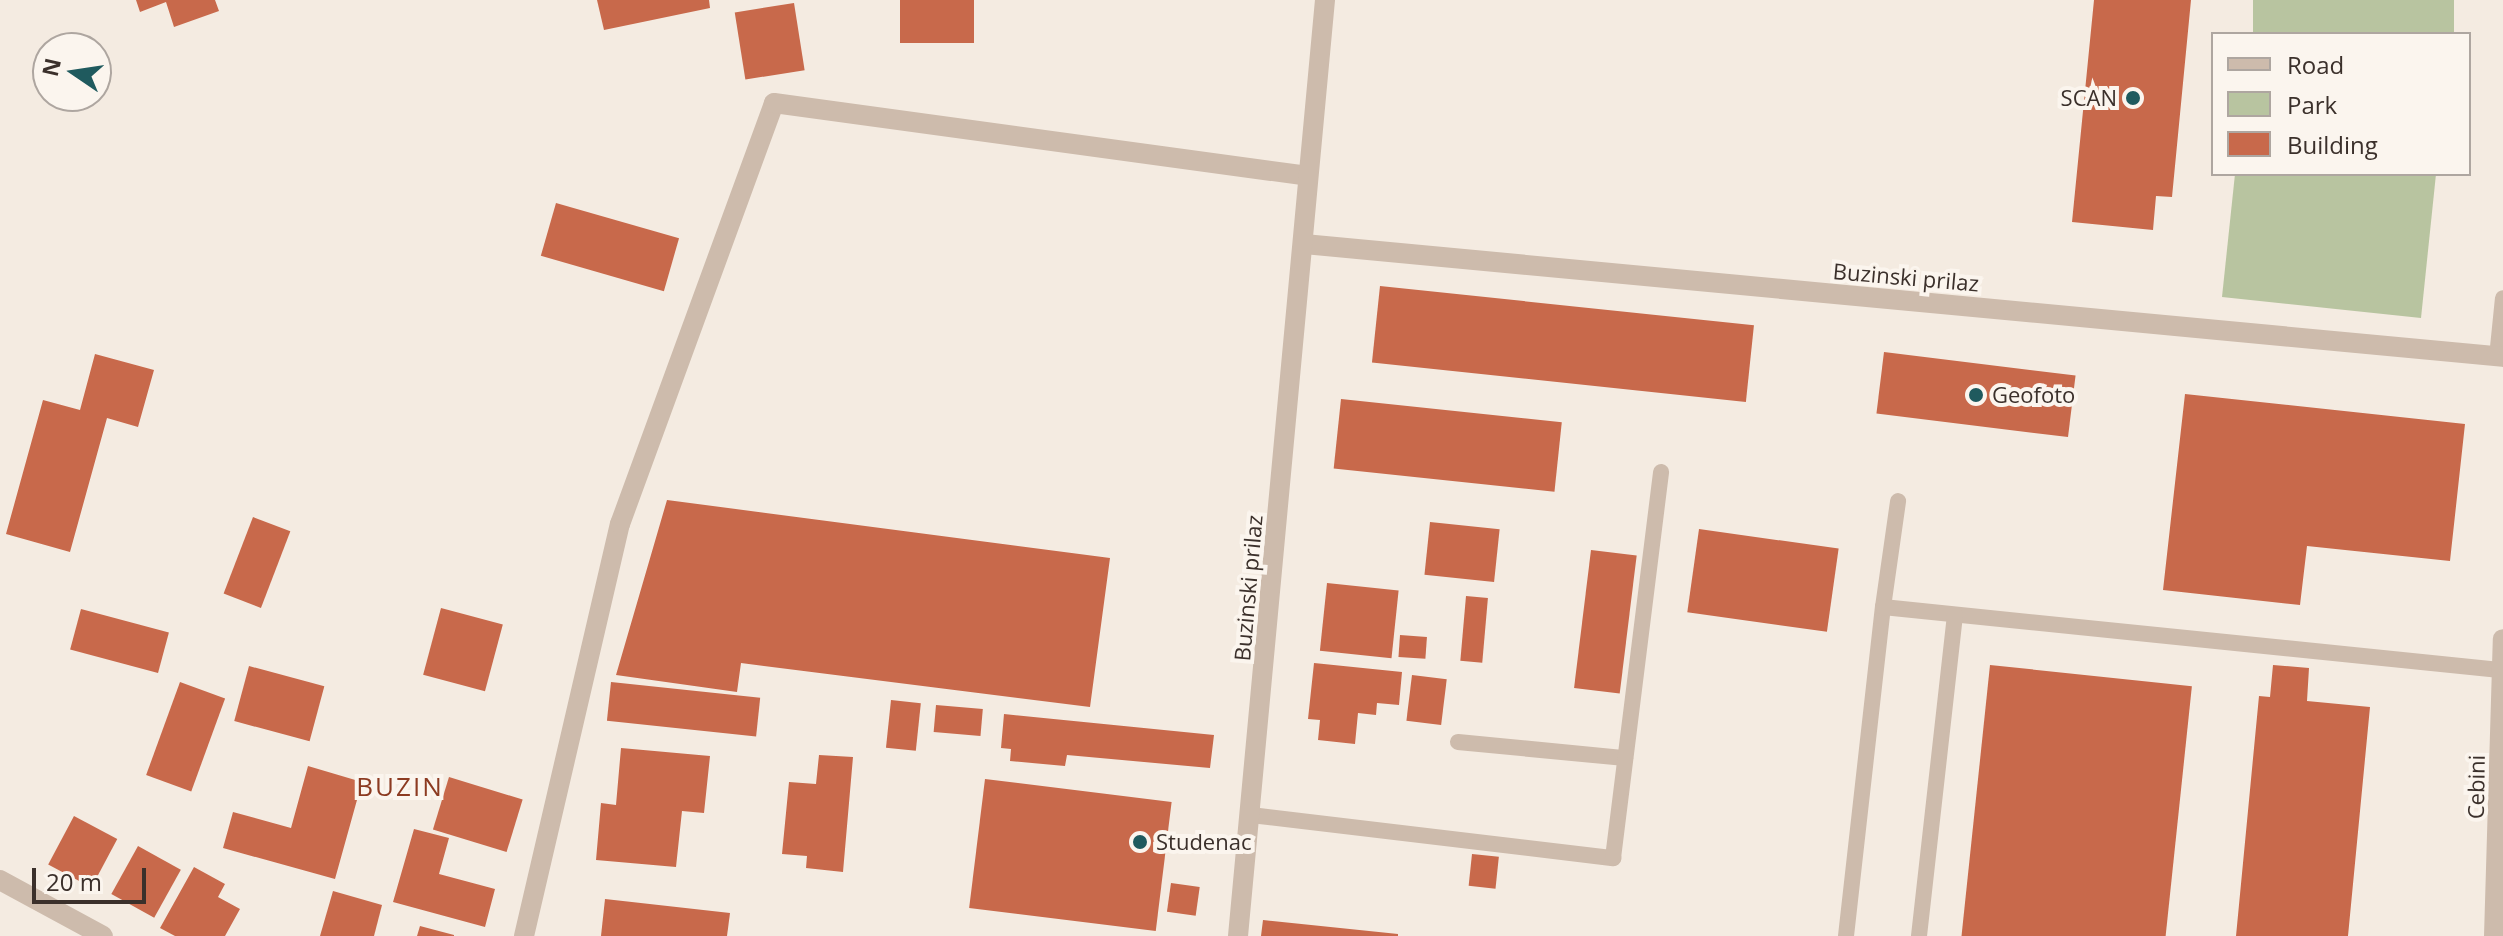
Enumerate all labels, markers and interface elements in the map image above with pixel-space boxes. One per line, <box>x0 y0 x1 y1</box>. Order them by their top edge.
north arrow <box>32 32 112 112</box>
legend <box>2211 32 2471 176</box>
text: Road <box>2287 48 2344 81</box>
text: N <box>34 55 67 79</box>
place label: SCAN <box>2061 85 2117 111</box>
text: Park <box>2287 88 2337 121</box>
marker: SCAN <box>2124 89 2142 107</box>
text: Building <box>2287 128 2378 161</box>
street label: Buzinski prilaz <box>1832 257 1980 297</box>
place label: Geofoto <box>1992 382 2075 408</box>
marker: Geofoto <box>1967 386 1985 404</box>
street label: Buzinski prilaz <box>1228 514 1268 662</box>
street label: Cebini <box>2462 755 2490 819</box>
district label: BUZIN <box>356 771 444 803</box>
place label: Studenac <box>1156 829 1251 855</box>
marker: Studenac <box>1131 833 1149 851</box>
scale bar <box>36 852 150 902</box>
text: 20 m <box>46 865 102 898</box>

